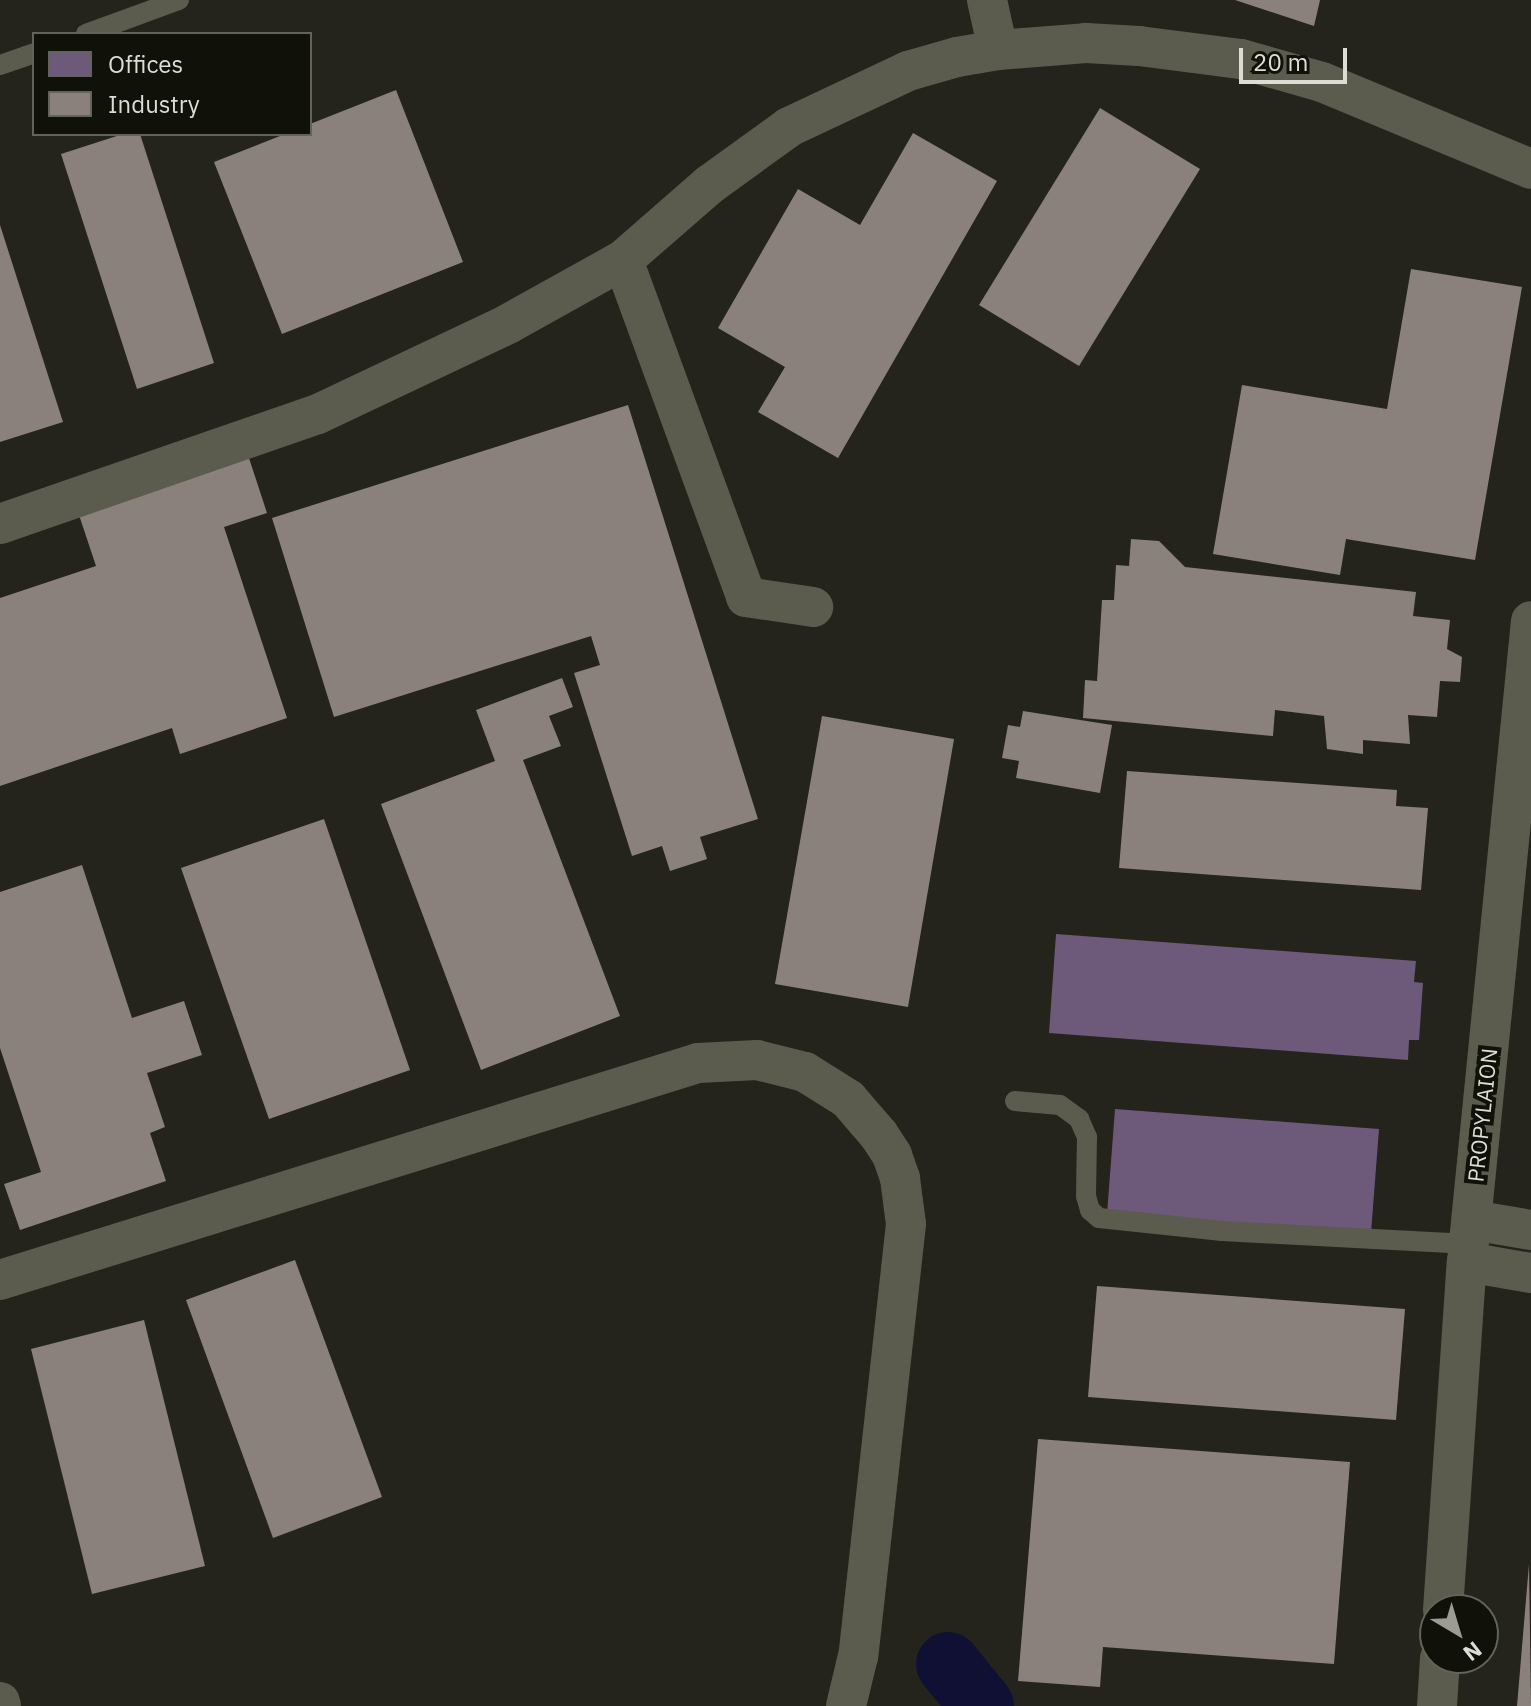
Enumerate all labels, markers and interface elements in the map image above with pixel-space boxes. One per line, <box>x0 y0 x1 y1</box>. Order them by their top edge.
legend <box>32 32 312 136</box>
scale bar <box>1243 32 1351 82</box>
text: 20 m <box>1253 46 1308 78</box>
text: Offices <box>108 48 183 80</box>
text: Industry <box>108 88 200 120</box>
street label: PROPYLAION <box>1462 1047 1502 1183</box>
north arrow <box>1419 1594 1499 1674</box>
text: N <box>1458 1635 1488 1668</box>

